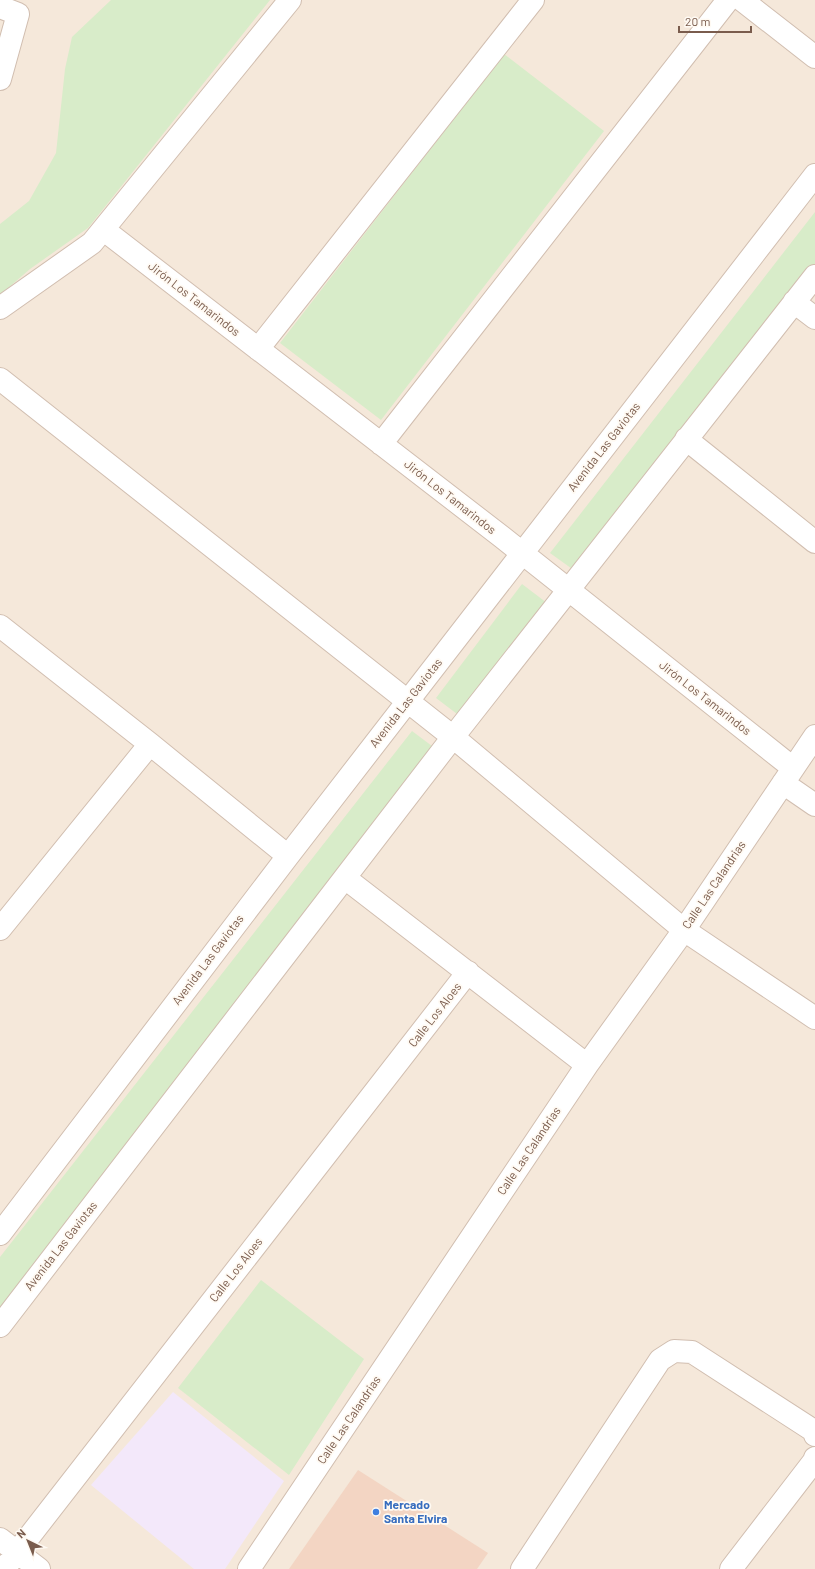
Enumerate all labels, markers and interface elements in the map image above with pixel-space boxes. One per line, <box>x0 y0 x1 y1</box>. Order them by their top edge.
scale bar <box>679 8 751 34</box>
text: 20 m <box>685 14 711 28</box>
street label: Jirón Los Tamarindos <box>146 258 243 339</box>
street label: Avenida Las Gaviotas <box>564 399 643 494</box>
street label: Jirón Los Tamarindos <box>402 456 499 537</box>
street label: Avenida Las Gaviotas <box>366 655 445 750</box>
street label: Jirón Los Tamarindos <box>657 657 754 738</box>
street label: Calle Las Calandrias <box>678 838 748 931</box>
street label: Avenida Las Gaviotas <box>169 911 246 1007</box>
street label: Calle Los Aloes <box>405 979 464 1049</box>
street label: Calle Las Calandrias <box>493 1104 563 1197</box>
street label: Avenida Las Gaviotas <box>21 1198 100 1293</box>
street label: Calle Los Aloes <box>206 1234 265 1304</box>
street label: Calle Las Calandrias <box>313 1373 383 1466</box>
place label: Mercado Santa Elvira <box>384 1497 447 1525</box>
marker: Mercado Santa Elvira <box>371 1507 381 1517</box>
north arrow <box>8 1521 48 1561</box>
text: N <box>14 1526 28 1541</box>

